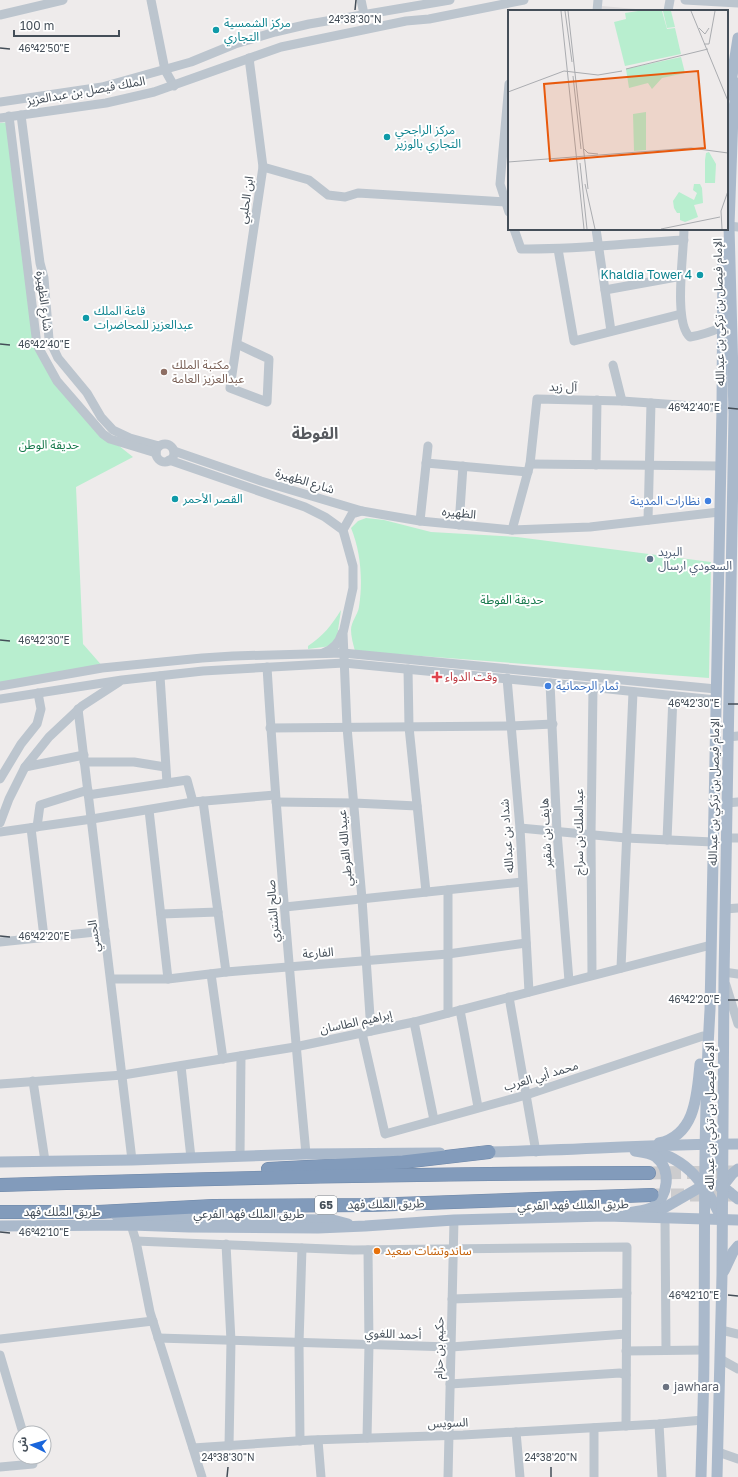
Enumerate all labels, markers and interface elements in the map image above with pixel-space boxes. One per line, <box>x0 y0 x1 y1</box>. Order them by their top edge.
inset map <box>508 10 728 230</box>
scale bar <box>14 12 119 38</box>
text: 24°38'30"N <box>329 13 382 25</box>
place label: مركز الشمسية التجاري <box>224 15 291 47</box>
text: 100 m <box>20 18 54 33</box>
marker: مركز الشمسية التجاري <box>211 25 221 35</box>
text: 46°42'50"E <box>18 42 70 54</box>
street label: الملك فيصل بن عبدالعزيز <box>25 73 146 109</box>
place label: مركز الراجحي التجاري بالوزير <box>394 122 461 154</box>
marker: مركز الراجحي التجاري بالوزير <box>382 132 392 142</box>
street label: ابن الحلبي <box>235 175 259 225</box>
street label: الإمام فيصل بن تركي بن عبدالله <box>710 238 730 386</box>
place label: Khaldia Tower 4 <box>600 267 692 282</box>
street label: شارع الظهيرة <box>31 270 56 332</box>
marker: Khaldia Tower 4 <box>695 270 705 280</box>
place label: قاعة الملك عبدالعزيز للمحاضرات <box>94 303 193 332</box>
marker: قاعة الملك عبدالعزيز للمحاضرات <box>81 313 91 323</box>
text: 46°42'40"E <box>18 338 70 350</box>
place label: مكتبة الملك عبدالعزيز العامة <box>172 357 244 386</box>
marker: مكتبة الملك عبدالعزيز العامة <box>159 367 169 377</box>
street label: آل زيد <box>549 379 578 394</box>
text: 46°42'40"E <box>668 401 720 413</box>
district label: الفوطة <box>292 423 338 443</box>
park label: حديقة الوطن <box>19 437 79 452</box>
street label: شارع الظهيرة <box>273 464 336 498</box>
place label: القصر الأحمر <box>182 491 243 506</box>
place label: نظارات المدينة <box>630 493 700 508</box>
marker: القصر الأحمر <box>170 494 180 504</box>
marker: نظارات المدينة <box>703 496 713 506</box>
street label: الظهيره <box>441 503 477 522</box>
place label: البريد السعودي ارسال <box>658 544 732 576</box>
marker: البريد السعودي ارسال <box>645 554 655 564</box>
park label: حديقة الفوطة <box>480 592 544 607</box>
text: 46°42'30"E <box>18 634 70 646</box>
place label: وقت الدواء <box>445 669 497 684</box>
marker: وقت الدواء <box>432 672 442 682</box>
place label: ثمار الرحمانية <box>556 678 619 693</box>
marker: ثمار الرحمانية <box>543 681 553 691</box>
text: 46°42'30"E <box>668 697 720 709</box>
street label: الإمام فيصل بن تركي بن عبدالله <box>705 718 725 866</box>
street label: عبدالملك بن سراج <box>571 789 588 875</box>
street label: شداد بن عبدالله <box>496 798 517 874</box>
street label: هايف بن شقير <box>536 798 555 869</box>
street label: عبيدالله القرطبي <box>334 809 358 887</box>
street label: صالح الشتري <box>263 879 285 943</box>
street label: الحسي <box>84 918 106 953</box>
text: 46°42'20"E <box>18 930 70 942</box>
street label: الفارعة <box>302 944 334 961</box>
text: 46°42'20"E <box>668 993 720 1005</box>
street label: إبراهيم الطاسان <box>318 1006 394 1038</box>
street label: الإمام فيصل بن تركي بن عبدالله <box>702 1042 720 1190</box>
street label: محمد أبي العرب <box>502 1057 581 1097</box>
street label: طريق الملك فهد <box>347 1195 425 1213</box>
road number: 65 <box>315 1196 337 1214</box>
street label: طريق الملك فهد الفرعي <box>517 1196 629 1216</box>
street label: طريق الملك فهد <box>23 1204 101 1220</box>
street label: طريق الملك فهد الفرعي <box>193 1206 305 1224</box>
text: 46°42'10"E <box>19 1226 69 1238</box>
place label: ساندوتشات سعيد <box>385 1243 472 1258</box>
marker: ساندوتشات سعيد <box>372 1246 382 1256</box>
text: 46°42'10"E <box>669 1289 719 1301</box>
street label: حكيم بن حزام <box>430 1317 449 1379</box>
street label: أحمد اللغوي <box>364 1325 422 1345</box>
place label: jawhara <box>673 1379 719 1394</box>
marker: jawhara <box>661 1382 671 1392</box>
street label: السويس <box>427 1414 469 1431</box>
north arrow <box>12 1425 52 1465</box>
text: ش <box>14 1436 30 1452</box>
text: 24°38'30"N <box>202 1451 255 1463</box>
text: 24°38'20"N <box>525 1451 577 1463</box>

